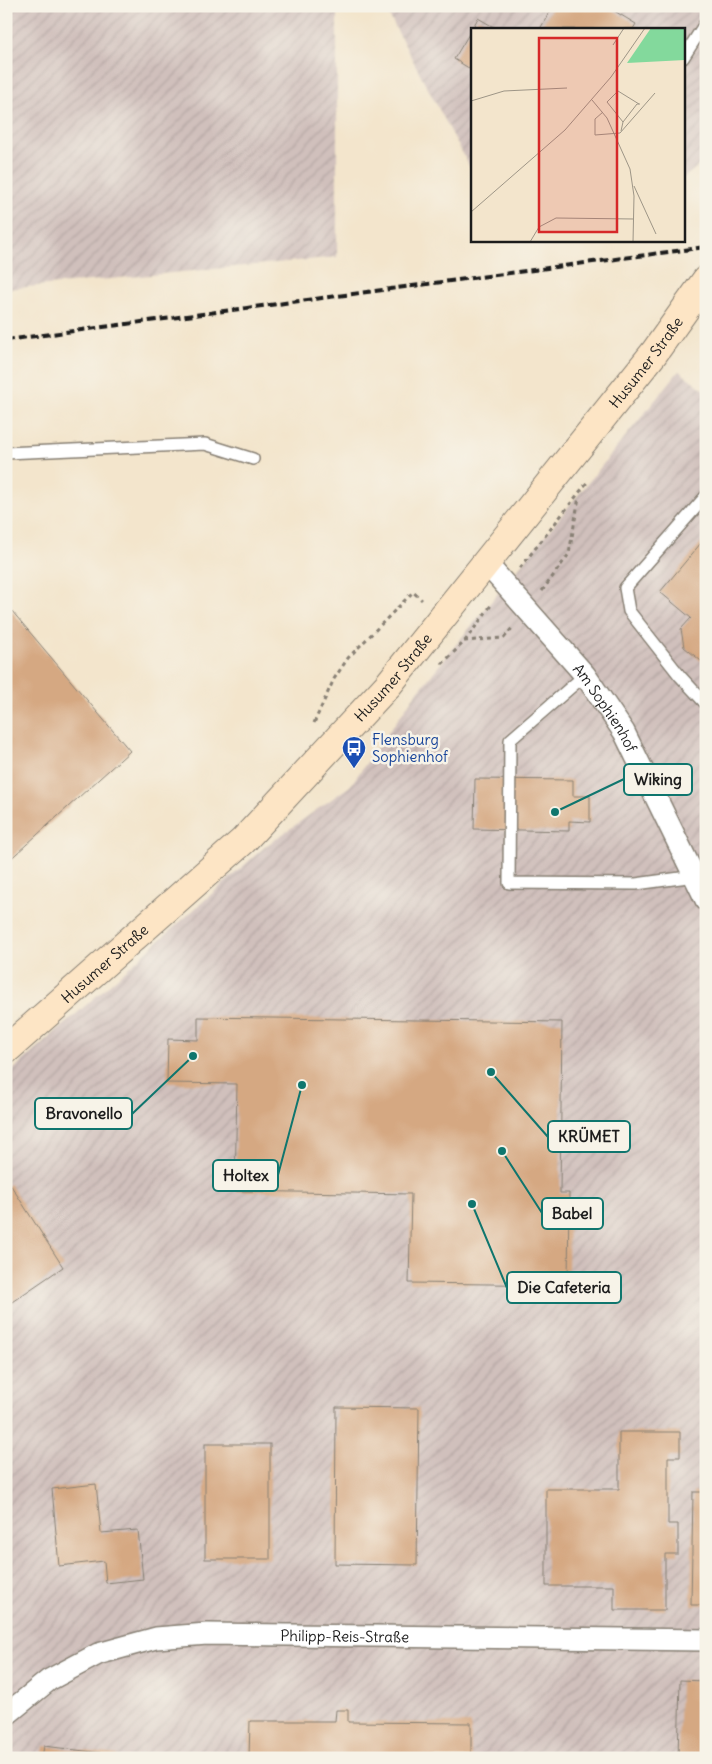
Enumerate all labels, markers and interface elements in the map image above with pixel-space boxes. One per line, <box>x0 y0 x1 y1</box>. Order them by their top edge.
inset map <box>471 28 684 241</box>
street label: Husumer Straße <box>604 313 686 412</box>
street label: Husumer Straße <box>350 629 435 725</box>
street label: Am Sophienhof <box>569 659 642 756</box>
place label: Flensburg Sophienhof <box>372 730 449 766</box>
bus stop icon: Flensburg Sophienhof <box>341 735 367 769</box>
callout: Wiking <box>624 764 692 795</box>
text: Wiking <box>634 769 682 790</box>
street label: Husumer Straße <box>57 920 152 1007</box>
callout: Bravonello <box>35 1098 132 1129</box>
text: Bravonello <box>46 1103 122 1123</box>
callout: KRÜMET <box>548 1121 630 1152</box>
text: KRÜMET <box>558 1126 621 1146</box>
callout: Holtex <box>213 1160 278 1191</box>
text: Holtex <box>223 1165 269 1185</box>
callout: Babel <box>542 1198 603 1229</box>
text: Babel <box>552 1203 592 1223</box>
callout: Die Cafeteria <box>507 1272 621 1303</box>
text: Die Cafeteria <box>517 1277 611 1297</box>
street label: Philipp-Reis-Straße <box>280 1625 409 1646</box>

